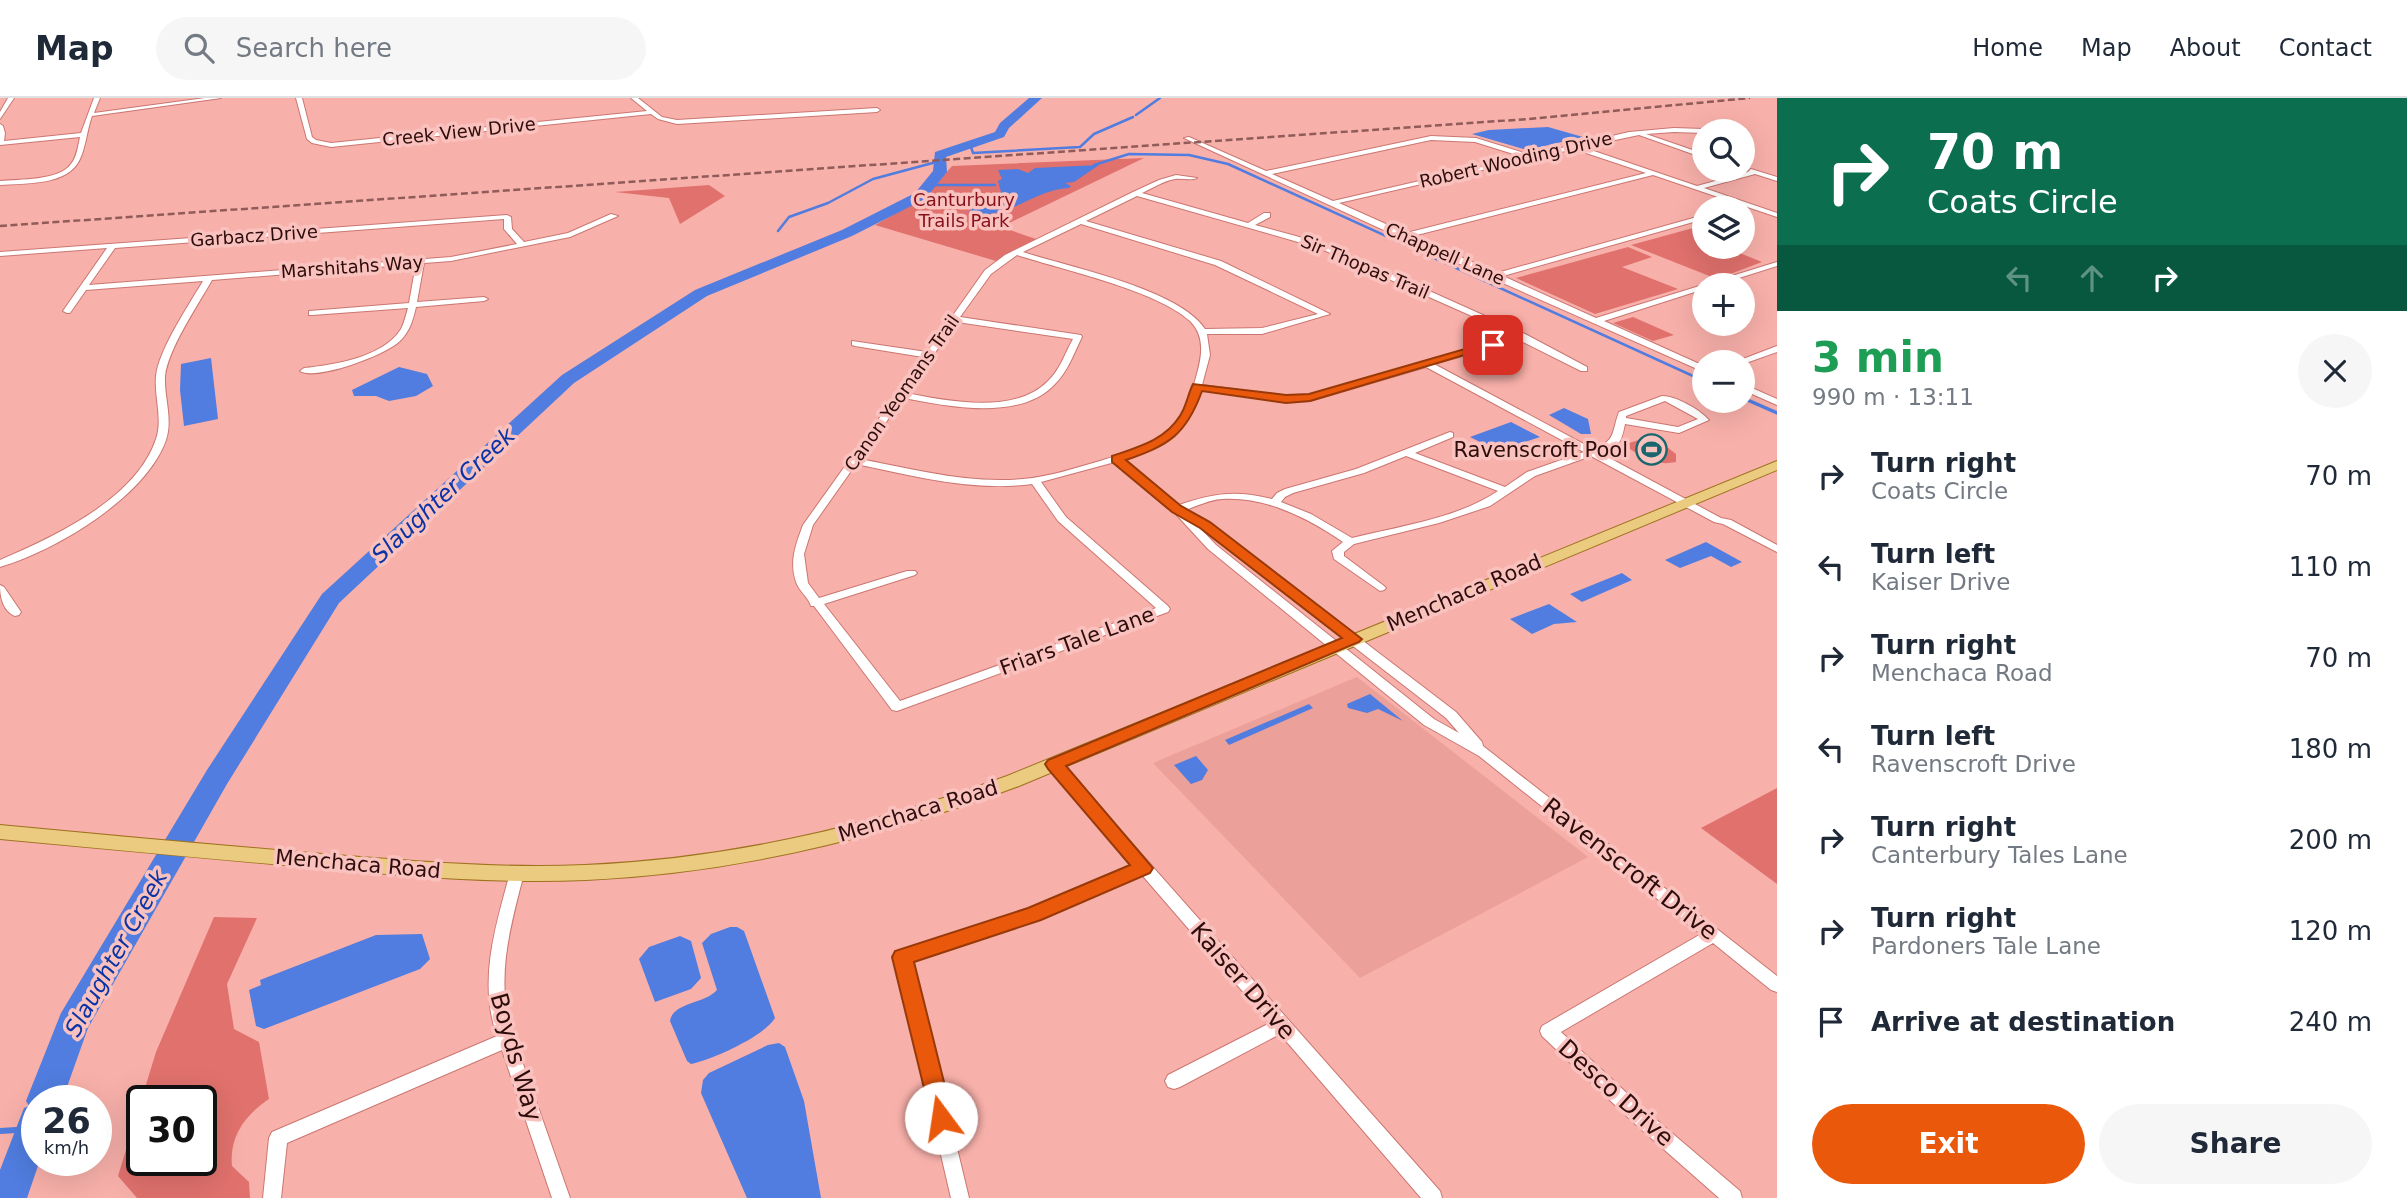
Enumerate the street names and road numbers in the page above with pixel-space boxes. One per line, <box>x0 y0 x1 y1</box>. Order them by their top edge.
street label: Creek View Drive <box>381 113 537 150</box>
street label: Robert Wooding Drive <box>1417 127 1614 192</box>
street label: Chappell Lane <box>1382 218 1508 289</box>
street label: Garbacz Drive <box>189 221 318 250</box>
street label: Sir Thopas Trail <box>1298 230 1432 303</box>
street label: Marshitahs Way <box>280 251 424 282</box>
street label: Canon Yeomans Trail <box>840 311 963 475</box>
street label: Menchaca Road <box>1383 550 1545 636</box>
street label: Friars Tale Lane <box>997 602 1157 680</box>
street label: Menchaca Road <box>835 775 1001 847</box>
street label: Ravenscroft Drive <box>1537 792 1723 946</box>
street label: Menchaca Road <box>274 845 442 883</box>
street label: Kaiser Drive <box>1185 917 1301 1045</box>
street label: Boyds Way <box>484 990 548 1124</box>
street label: Desco Drive <box>1553 1034 1679 1152</box>

